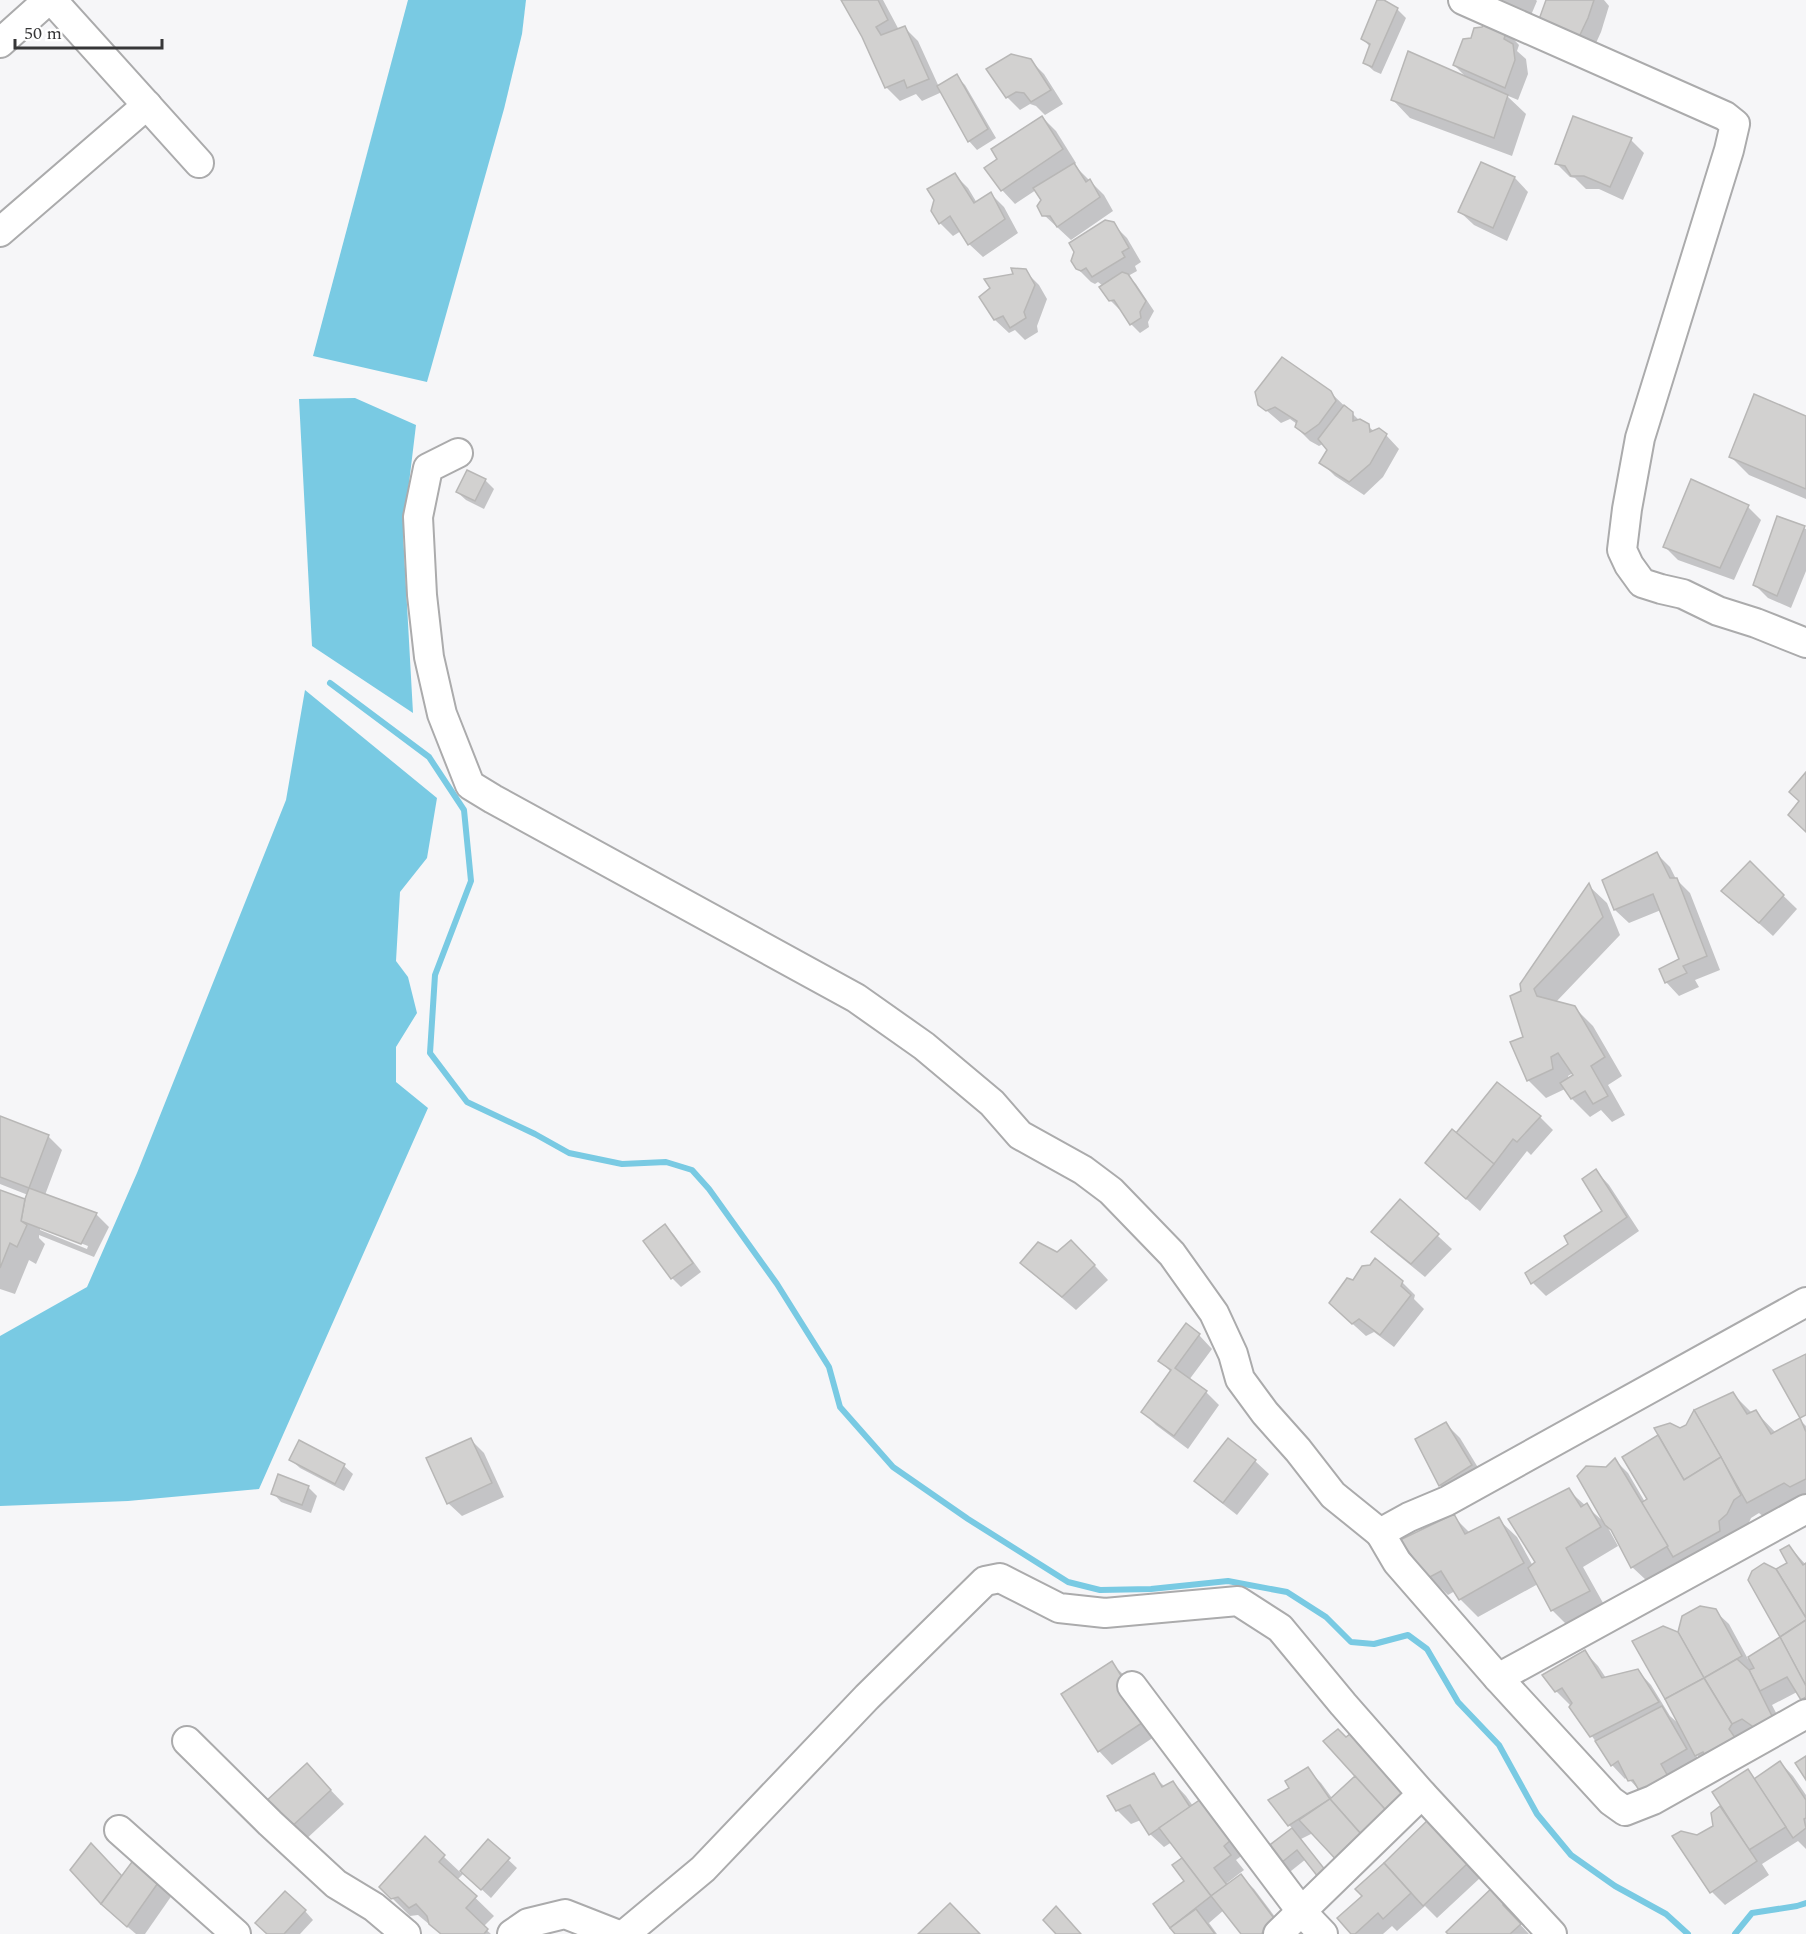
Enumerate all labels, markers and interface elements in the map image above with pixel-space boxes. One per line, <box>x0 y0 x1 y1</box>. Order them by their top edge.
scale bar <box>15 12 162 50</box>
text: 50 m <box>24 20 62 47</box>

